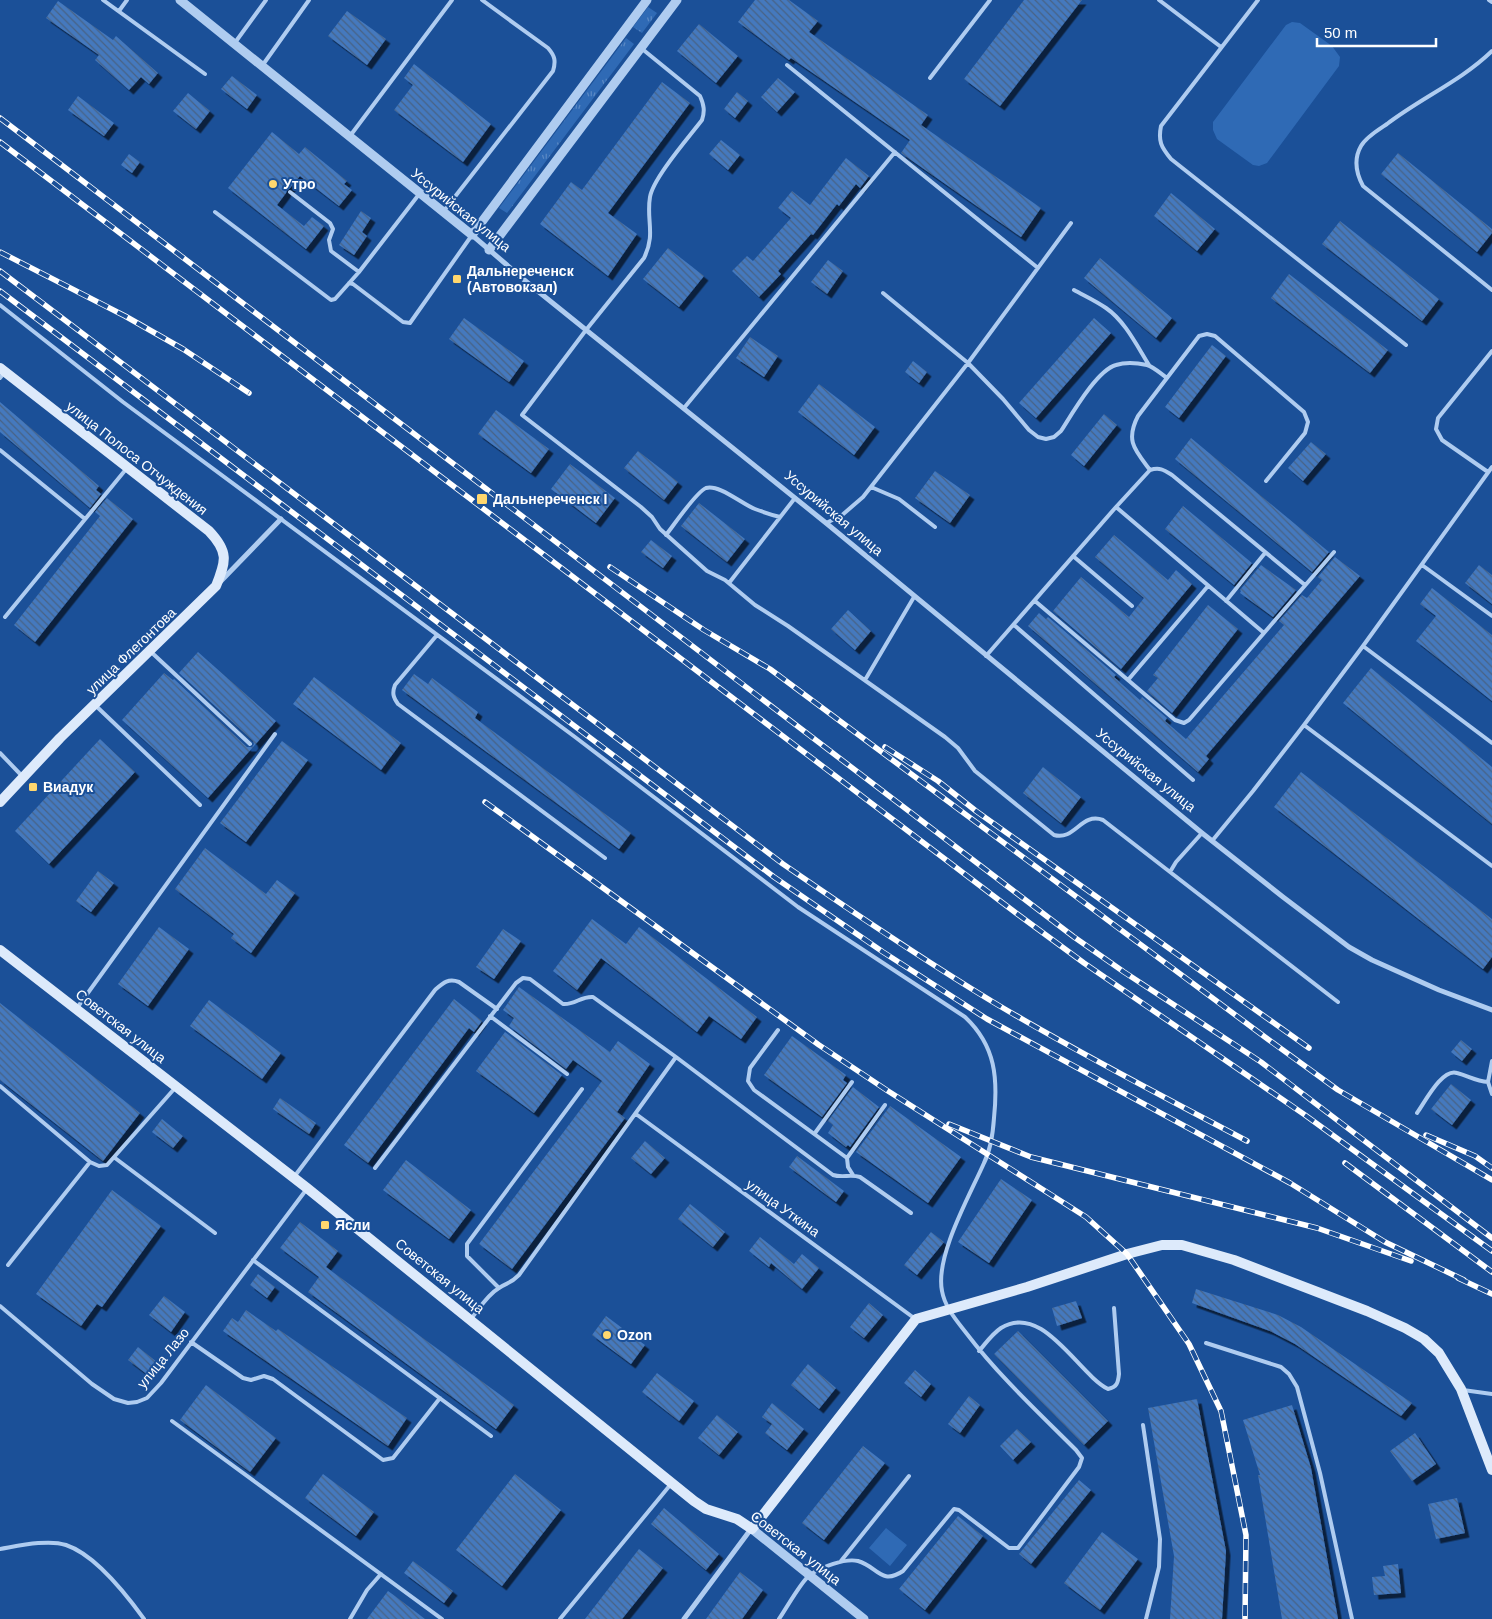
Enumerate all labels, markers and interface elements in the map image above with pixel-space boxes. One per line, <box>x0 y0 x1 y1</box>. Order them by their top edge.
scale bar <box>1317 15 1436 47</box>
text: 50 m <box>1324 24 1357 41</box>
street label: Уссурийская улица <box>408 165 514 255</box>
place label: Утро <box>283 176 316 192</box>
marker: Утро <box>267 178 279 190</box>
place label: Дальнереченск (Автовокзал) <box>467 263 575 295</box>
marker: Дальнереченск (Автовокзал) <box>451 273 463 285</box>
street label: улица Полоса Отчуждения <box>63 398 211 518</box>
street label: Уссурийская улица <box>782 467 887 559</box>
place label: Дальнереченск I <box>493 491 607 507</box>
marker: Дальнереченск I <box>475 492 489 506</box>
street label: улица Флегонтова <box>83 604 179 698</box>
street label: Уссурийская улица <box>1093 725 1199 815</box>
place label: Виадук <box>43 779 94 795</box>
marker: Виадук <box>27 781 39 793</box>
street label: Советская улица <box>73 986 169 1066</box>
street label: улица Уткина <box>743 1176 823 1240</box>
place label: Ясли <box>335 1217 370 1233</box>
marker: Ясли <box>319 1219 331 1231</box>
street label: Советская улица <box>392 1235 488 1317</box>
street label: улица Лазо <box>134 1324 192 1391</box>
place label: Ozon <box>617 1327 652 1343</box>
marker: Ozon <box>601 1329 613 1341</box>
street label: Советская улица <box>748 1508 844 1588</box>

